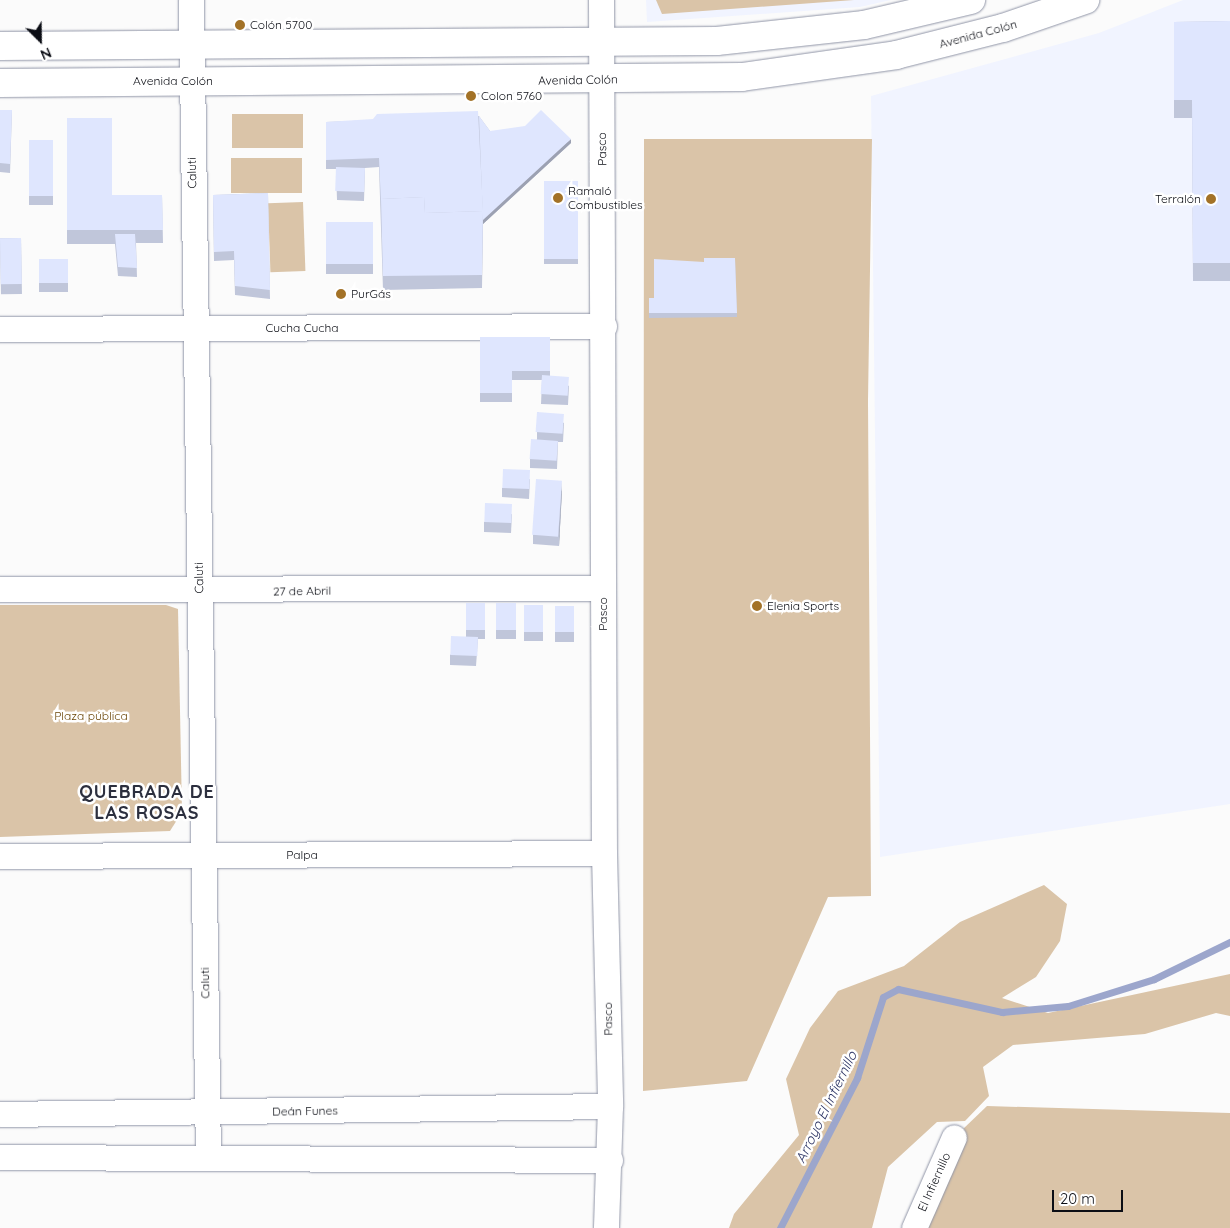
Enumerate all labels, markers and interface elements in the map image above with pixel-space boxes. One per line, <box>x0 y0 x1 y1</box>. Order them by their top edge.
north arrow <box>15 15 65 65</box>
street label: Avenida Colón <box>938 17 1018 51</box>
place label: Colón 5700 <box>250 18 312 32</box>
marker: Colón 5700 <box>234 19 246 31</box>
text: N <box>38 44 54 64</box>
street label: Avenida Colón <box>538 72 618 88</box>
street label: Avenida Colón <box>133 74 213 88</box>
place label: Colon 5760 <box>481 89 542 103</box>
marker: Colon 5760 <box>465 90 477 102</box>
street label: Pasco <box>595 132 609 166</box>
street label: Caluti <box>185 157 199 189</box>
place label: Ramaló Combustibles <box>568 184 643 212</box>
marker: Ramaló Combustibles <box>552 192 564 204</box>
place label: Terralón <box>1155 192 1201 206</box>
marker: Terralón <box>1205 193 1217 205</box>
place label: PurGás <box>351 287 391 301</box>
marker: PurGás <box>335 288 347 300</box>
street label: Cucha Cucha <box>265 321 339 335</box>
street label: Caluti <box>192 562 206 594</box>
street label: 27 de Abril <box>273 583 331 599</box>
street label: Pasco <box>596 597 610 631</box>
place label: Elenia Sports <box>767 599 839 613</box>
marker: Elenia Sports <box>751 600 763 612</box>
park label: Plaza pública <box>54 709 128 723</box>
district label: QUEBRADA DE LAS ROSAS <box>78 782 216 824</box>
street label: Palpa <box>286 848 318 862</box>
street label: Caluti <box>198 967 212 999</box>
street label: Pasco <box>601 1002 615 1036</box>
water label: Arroyo El Infiernillo <box>792 1049 860 1165</box>
street label: Deán Funes <box>272 1103 338 1119</box>
street label: El Infiernillo <box>915 1150 953 1214</box>
scale bar <box>1055 1180 1126 1212</box>
text: 20 m <box>1060 1189 1095 1208</box>

